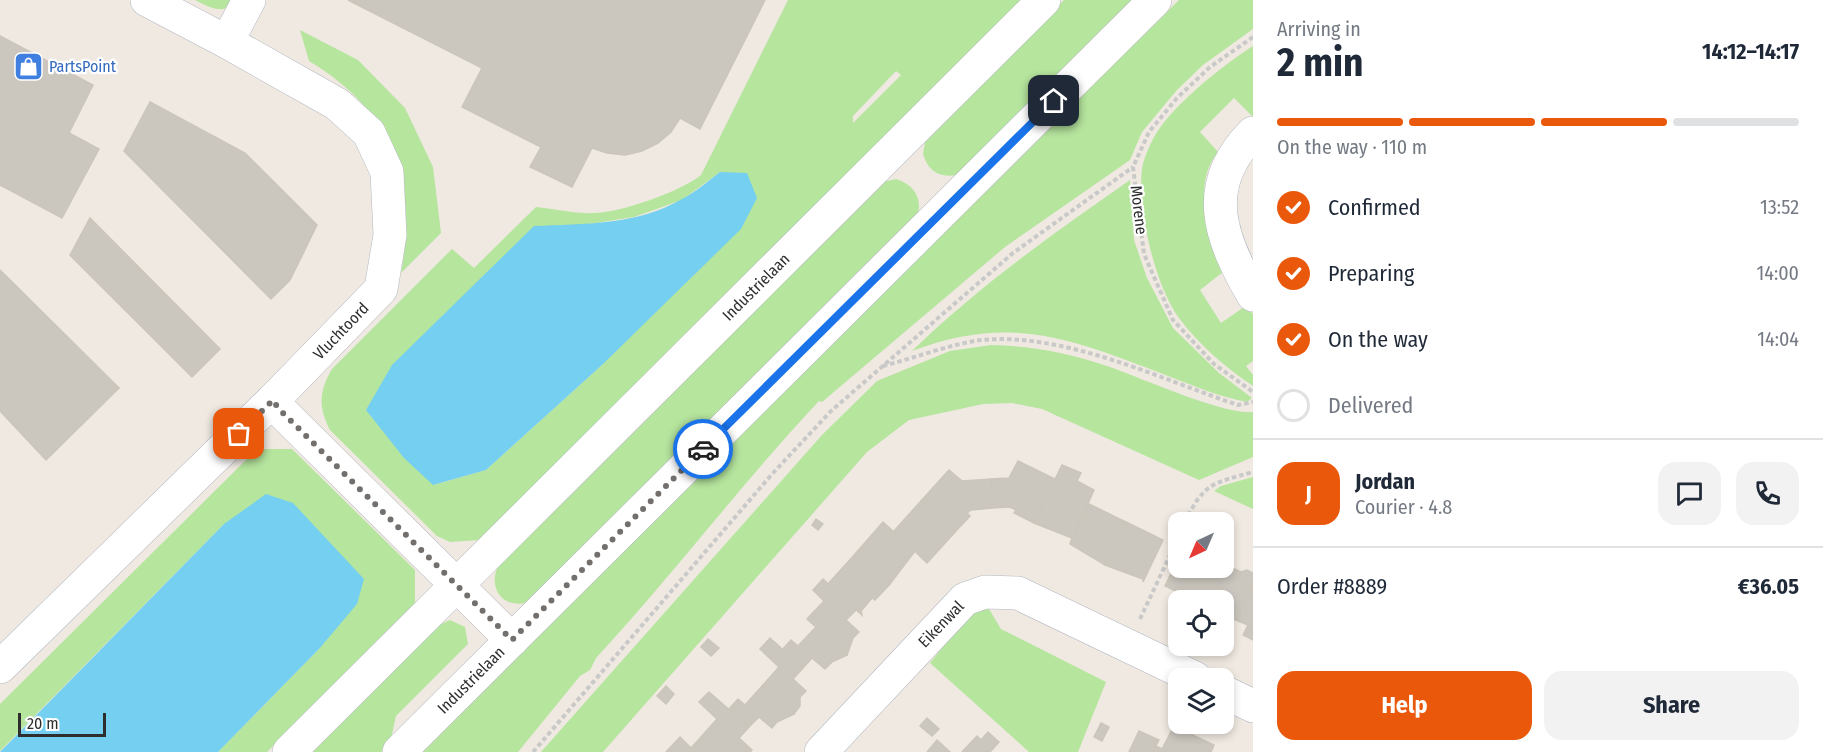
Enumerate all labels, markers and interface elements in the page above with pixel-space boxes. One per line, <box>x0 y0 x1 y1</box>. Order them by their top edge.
text: Arriving in <box>1277 17 1361 41</box>
text: 14:12–14:17 <box>1702 38 1799 65</box>
text: 2 min <box>1277 40 1363 86</box>
shop icon: PartsPoint <box>12 50 44 82</box>
place label: PartsPoint <box>49 57 117 76</box>
pin <box>1028 75 1079 126</box>
icon: home <box>1037 84 1070 117</box>
text: On the way · 110 m <box>1277 135 1427 159</box>
street label: Morene <box>1127 184 1151 236</box>
icon: check <box>1277 191 1310 224</box>
text: Confirmed <box>1328 194 1421 221</box>
text: 13:52 <box>1760 195 1799 219</box>
street label: Industrielaan <box>718 249 794 325</box>
icon: check <box>1277 257 1310 290</box>
text: Preparing <box>1328 260 1414 287</box>
text: 14:00 <box>1756 261 1799 285</box>
street label: Vluchtoord <box>309 299 373 363</box>
icon: check <box>1277 323 1310 356</box>
text: On the way <box>1328 326 1428 353</box>
text: 14:04 <box>1757 327 1799 351</box>
text: Delivered <box>1328 392 1413 419</box>
pin <box>213 408 264 459</box>
icon: bag <box>222 417 255 450</box>
courier <box>673 419 733 479</box>
icon: car <box>687 433 720 466</box>
button: chat <box>1658 462 1721 525</box>
button: phone <box>1736 462 1799 525</box>
text: Jordan <box>1355 468 1415 495</box>
text: J <box>1305 480 1312 507</box>
text: Courier · 4.8 <box>1355 495 1452 519</box>
north arrow <box>1168 512 1234 578</box>
map controls <box>1168 512 1234 734</box>
text: Order #8889 <box>1277 573 1387 600</box>
text: €36.05 <box>1738 573 1799 600</box>
button: locate <box>1168 590 1234 656</box>
street label: Eikenwal <box>914 597 968 651</box>
street label: Industrielaan <box>433 642 509 718</box>
button: layers <box>1168 668 1234 734</box>
button: Help <box>1277 671 1532 740</box>
button: Share <box>1544 671 1799 740</box>
scale bar <box>18 710 106 738</box>
text: 20 m <box>27 714 58 733</box>

